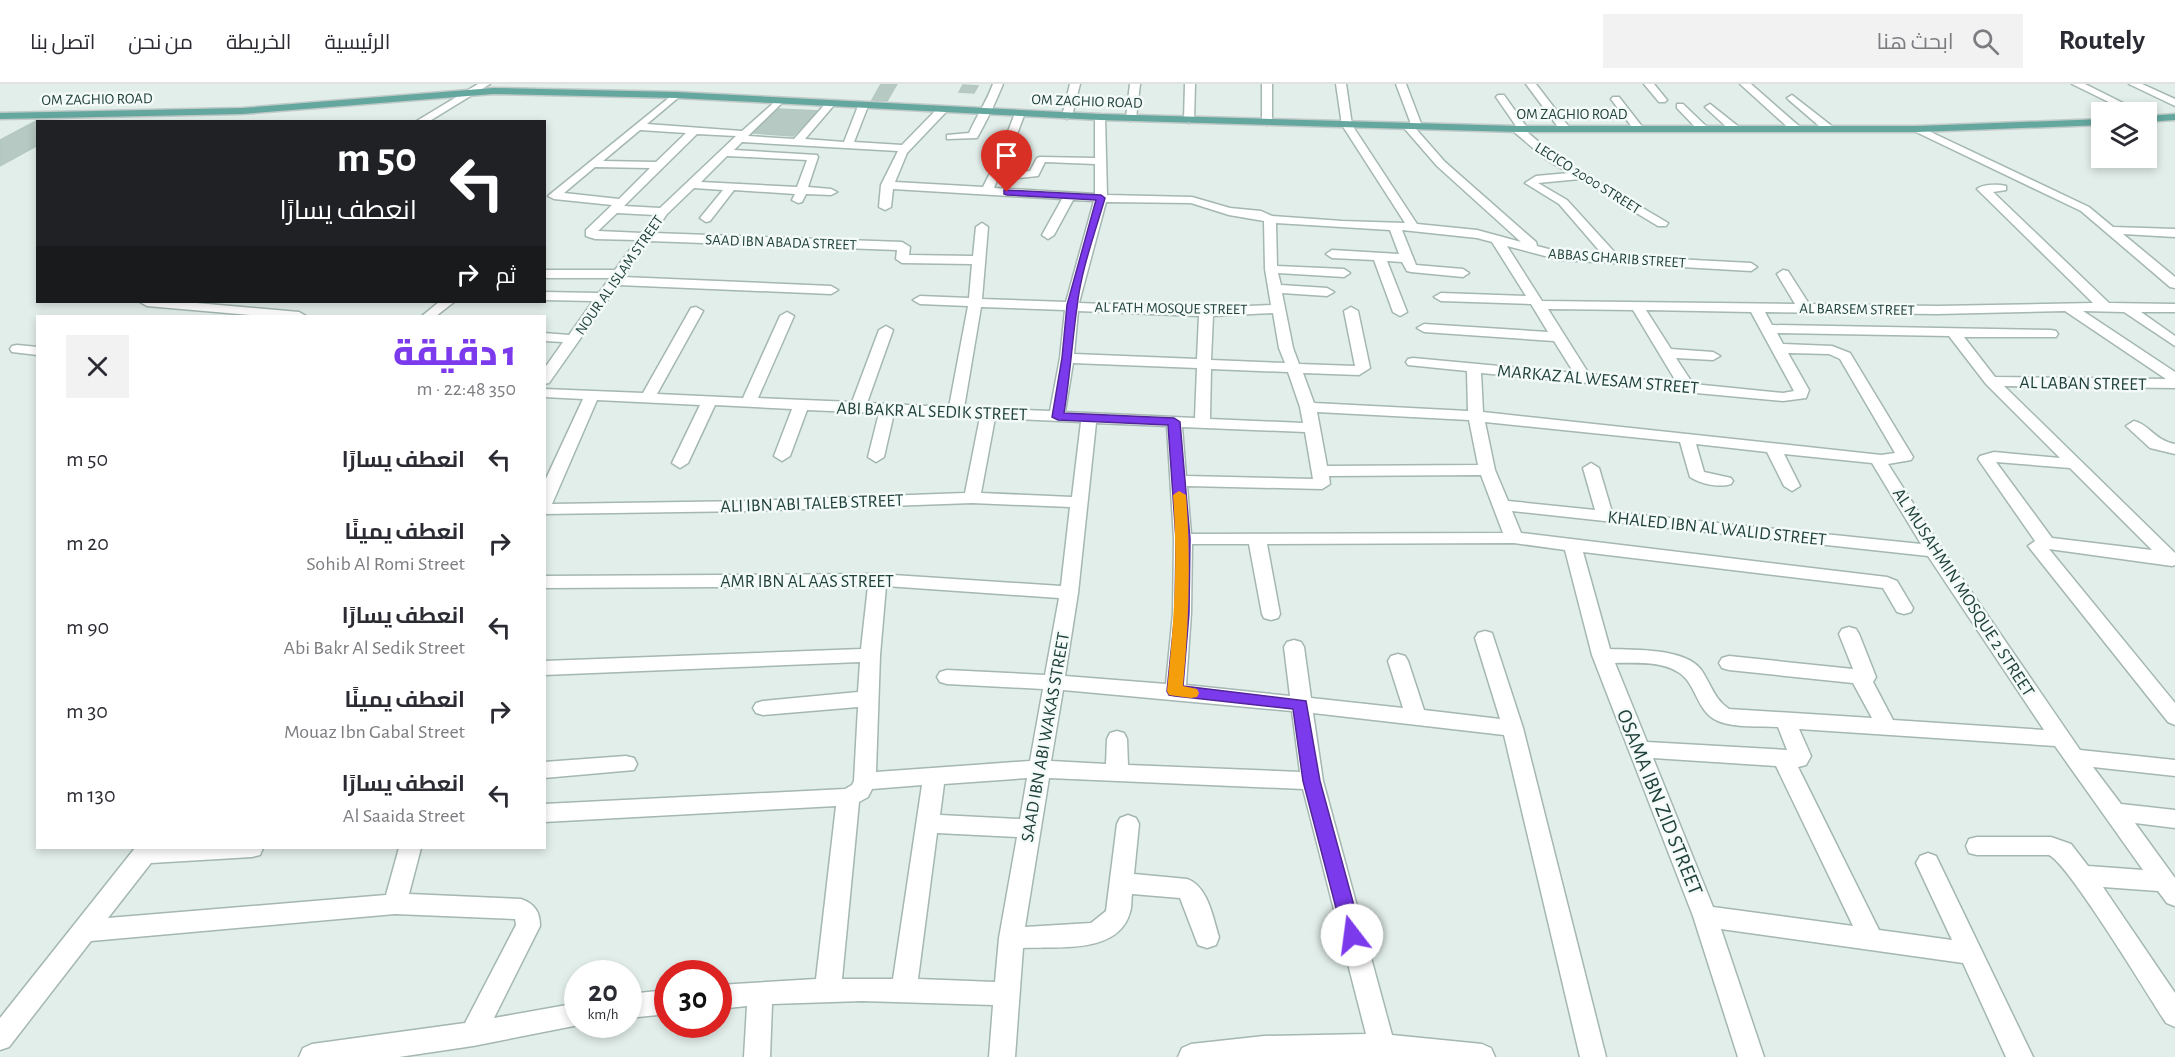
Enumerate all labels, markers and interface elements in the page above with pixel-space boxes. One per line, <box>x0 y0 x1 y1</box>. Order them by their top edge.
search box <box>1603 14 2023 68</box>
icon: search <box>1969 25 2002 58</box>
text: Routely <box>2059 27 2145 55</box>
text: ابحث هنا <box>1877 31 1954 53</box>
text: اتصل بنا <box>30 32 95 53</box>
text: من نحن <box>128 32 193 53</box>
text: الخريطة <box>226 32 291 53</box>
text: الرئيسية <box>324 32 390 53</box>
street label: OM ZAGHIO ROAD <box>41 91 153 108</box>
street label: OM ZAGHIO ROAD <box>1031 92 1143 111</box>
map controls <box>2091 102 2157 168</box>
button: layers <box>2091 102 2157 168</box>
street label: OM ZAGHIO ROAD <box>1516 107 1628 122</box>
pin <box>981 130 1032 192</box>
text: 50 m <box>337 137 417 179</box>
icon: arrive <box>990 139 1023 172</box>
street label: LECICO 2000 STREET <box>1532 140 1644 217</box>
icon: left <box>438 144 516 222</box>
text: انعطف يسارًا <box>279 197 417 224</box>
street label: NOUR AL ISLAM STREET <box>573 212 667 338</box>
street label: SAAD IBN ABADA STREET <box>705 232 858 253</box>
street label: ABBAS GHARIB STREET <box>1548 246 1687 271</box>
icon: right <box>451 258 484 291</box>
text: ثم <box>496 265 516 287</box>
street label: AL FATH MOSQUE STREET <box>1094 300 1248 317</box>
street label: AL BARSEM STREET <box>1799 301 1915 318</box>
button: close <box>66 335 129 398</box>
text: 1 دقيقة <box>393 336 516 372</box>
street label: MARKAZ AL WESAM STREET <box>1496 362 1700 398</box>
street label: AL LABAN STREET <box>2019 374 2147 394</box>
text: 350 m · 22:48 <box>416 379 516 399</box>
street label: ABI BAKR AL SEDIK STREET <box>836 400 1028 424</box>
icon: left <box>483 443 516 476</box>
text: 50 m <box>66 448 108 470</box>
text: انعطف يسارًا <box>342 449 465 471</box>
street label: AL MUSAHMIN MOSQUE 2 STREET <box>1889 485 2037 700</box>
street label: ALI IBN ABI TALEB STREET <box>720 492 904 516</box>
street label: KHALED IBN AL WALID STREET <box>1606 509 1827 549</box>
text: انعطف يمينًا <box>344 521 465 543</box>
icon: right <box>483 527 516 560</box>
text: 20 m <box>66 532 109 554</box>
text: Sohib Al Romi Street <box>306 554 465 574</box>
street label: AMR IBN AL AAS STREET <box>720 573 894 591</box>
text: انعطف يسارًا <box>342 605 465 627</box>
icon: left <box>483 611 516 644</box>
text: 90 m <box>66 616 109 638</box>
street label: SAAD IBN ABI WAKAS STREET <box>1019 631 1073 843</box>
text: Abi Bakr Al Sedik Street <box>283 638 465 658</box>
text: انعطف يمينًا <box>344 689 465 711</box>
icon: right <box>483 695 516 728</box>
text: 30 m <box>66 700 108 722</box>
street label: OSAMA IBN ZID STREET <box>1613 706 1706 898</box>
text: Mouaz Ibn Gabal Street <box>284 722 465 742</box>
text: انعطف يسارًا <box>342 773 465 795</box>
icon: left <box>483 779 516 812</box>
text: 130 m <box>66 784 116 806</box>
text: Al Saaida Street <box>343 806 465 826</box>
position arrow <box>1320 903 1384 967</box>
speed limit sign: 30 <box>654 960 732 1038</box>
text: 20 <box>588 977 618 1007</box>
text: km/h <box>588 1007 618 1022</box>

